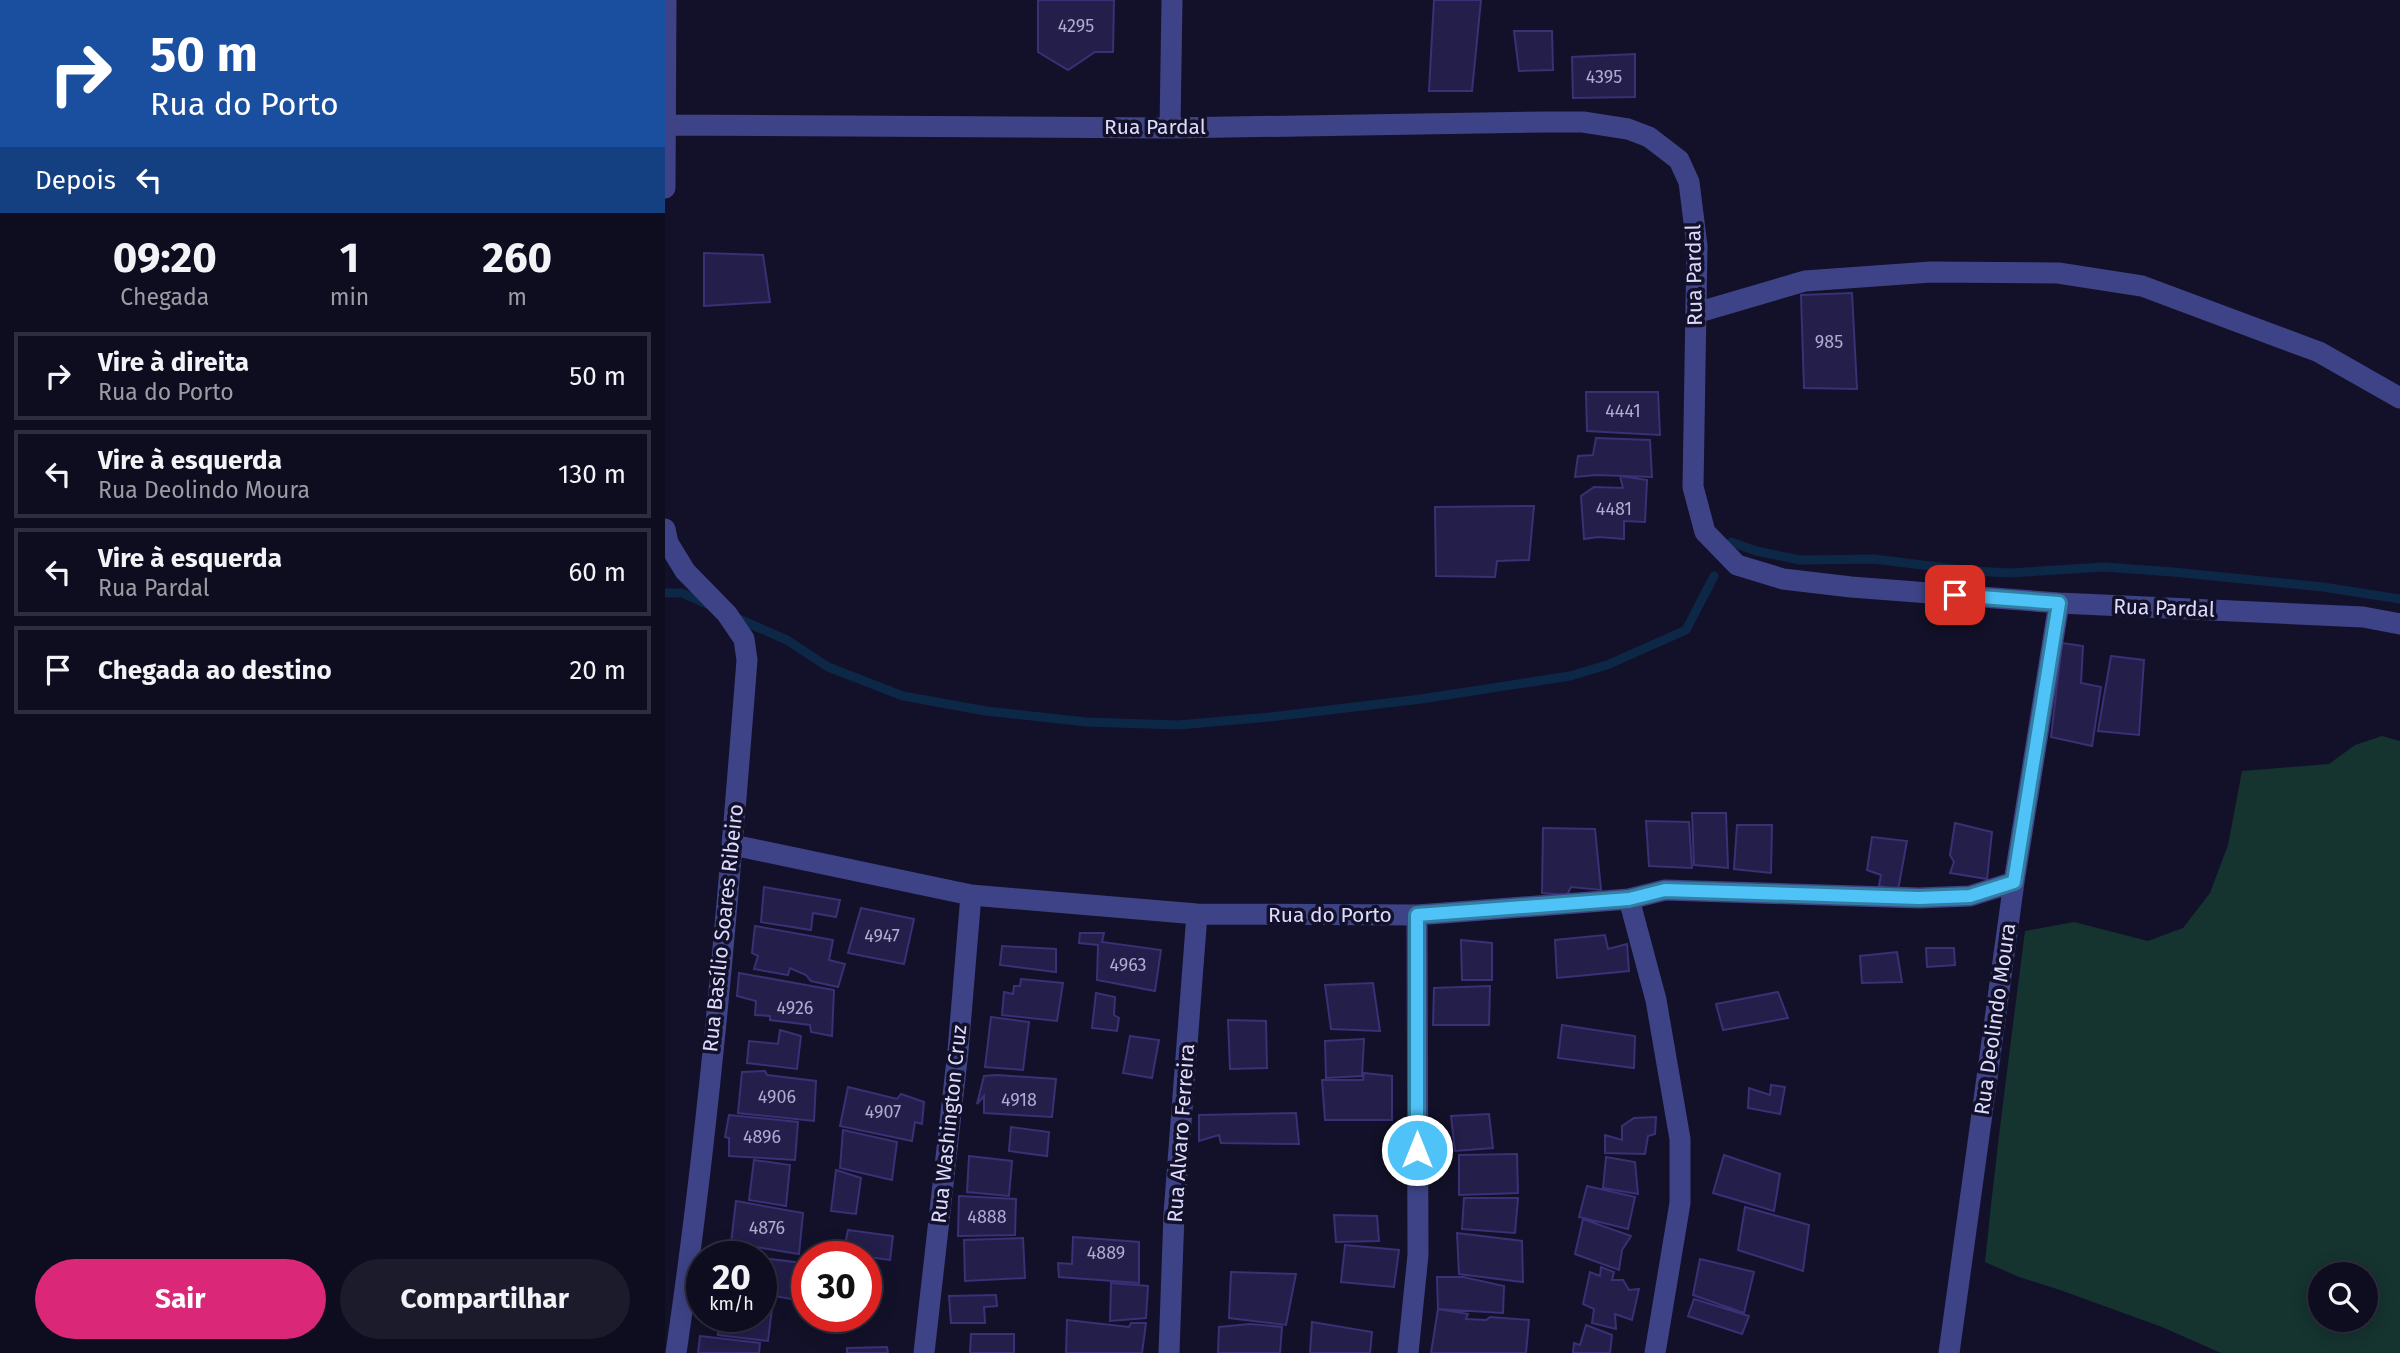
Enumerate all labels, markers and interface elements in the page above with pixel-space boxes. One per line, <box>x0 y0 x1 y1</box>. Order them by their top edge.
house number: 4295 <box>1058 15 1094 37</box>
text: 50 m <box>150 25 258 84</box>
icon: right <box>35 28 126 119</box>
house number: 4395 <box>1586 66 1622 88</box>
text: Rua do Porto <box>150 85 339 123</box>
street label: Rua Pardal <box>1104 114 1206 140</box>
icon: left <box>130 161 168 199</box>
text: Depois <box>35 165 116 196</box>
street label: Rua Pardal <box>1680 224 1708 326</box>
text: 09:20 <box>113 233 217 283</box>
text: 1 <box>340 233 359 283</box>
text: 260 <box>482 233 552 283</box>
text: Chegada <box>120 283 209 311</box>
text: min <box>330 283 369 311</box>
text: m <box>507 283 527 311</box>
house number: 985 <box>1815 331 1843 353</box>
text: Vire à direita <box>98 347 249 378</box>
icon: right <box>39 357 77 395</box>
text: 50 m <box>569 361 626 392</box>
text: Rua do Porto <box>98 378 234 406</box>
house number: 4441 <box>1605 400 1641 422</box>
text: Vire à esquerda <box>98 445 282 476</box>
icon: left <box>39 455 77 493</box>
text: 130 m <box>558 459 626 490</box>
text: Rua Deolindo Moura <box>98 476 310 504</box>
house number: 4481 <box>1596 498 1632 520</box>
text: Vire à esquerda <box>98 543 282 574</box>
icon: left <box>39 553 77 591</box>
text: 60 m <box>568 557 626 588</box>
pin <box>1925 565 1985 625</box>
text: Rua Pardal <box>98 574 209 602</box>
icon: arrive <box>1936 576 1974 614</box>
street label: Rua Pardal <box>2113 593 2215 623</box>
icon: arrive <box>39 651 77 689</box>
text: Chegada ao destino <box>98 655 332 686</box>
text: 20 m <box>569 655 626 686</box>
street label: Rua Basílio Soares Ribeiro <box>697 803 749 1053</box>
street label: Rua do Porto <box>1268 902 1392 928</box>
street label: Rua Deolindo Moura <box>1969 921 2021 1117</box>
house number: 4947 <box>864 925 900 947</box>
house number: 4963 <box>1109 954 1147 976</box>
house number: 4926 <box>777 997 813 1019</box>
street label: Rua Washington Cruz <box>926 1023 972 1225</box>
street label: Rua Alvaro Ferreira <box>1162 1043 1200 1223</box>
house number: 4906 <box>758 1086 796 1108</box>
house number: 4918 <box>1001 1089 1037 1111</box>
house number: 4907 <box>865 1101 901 1123</box>
position arrow <box>1380 1113 1454 1187</box>
house number: 4896 <box>743 1126 781 1148</box>
house number: 4888 <box>967 1206 1007 1228</box>
house number: 4876 <box>749 1217 785 1239</box>
speed limit sign: 30 <box>791 1241 882 1332</box>
house number: 4889 <box>1087 1242 1125 1264</box>
text: 20 <box>712 1256 751 1298</box>
button: Sair <box>35 1259 326 1339</box>
button: Compartilhar <box>340 1259 630 1339</box>
map controls <box>2308 1262 2378 1332</box>
button: search <box>2308 1262 2378 1332</box>
text: km/h <box>709 1293 754 1315</box>

